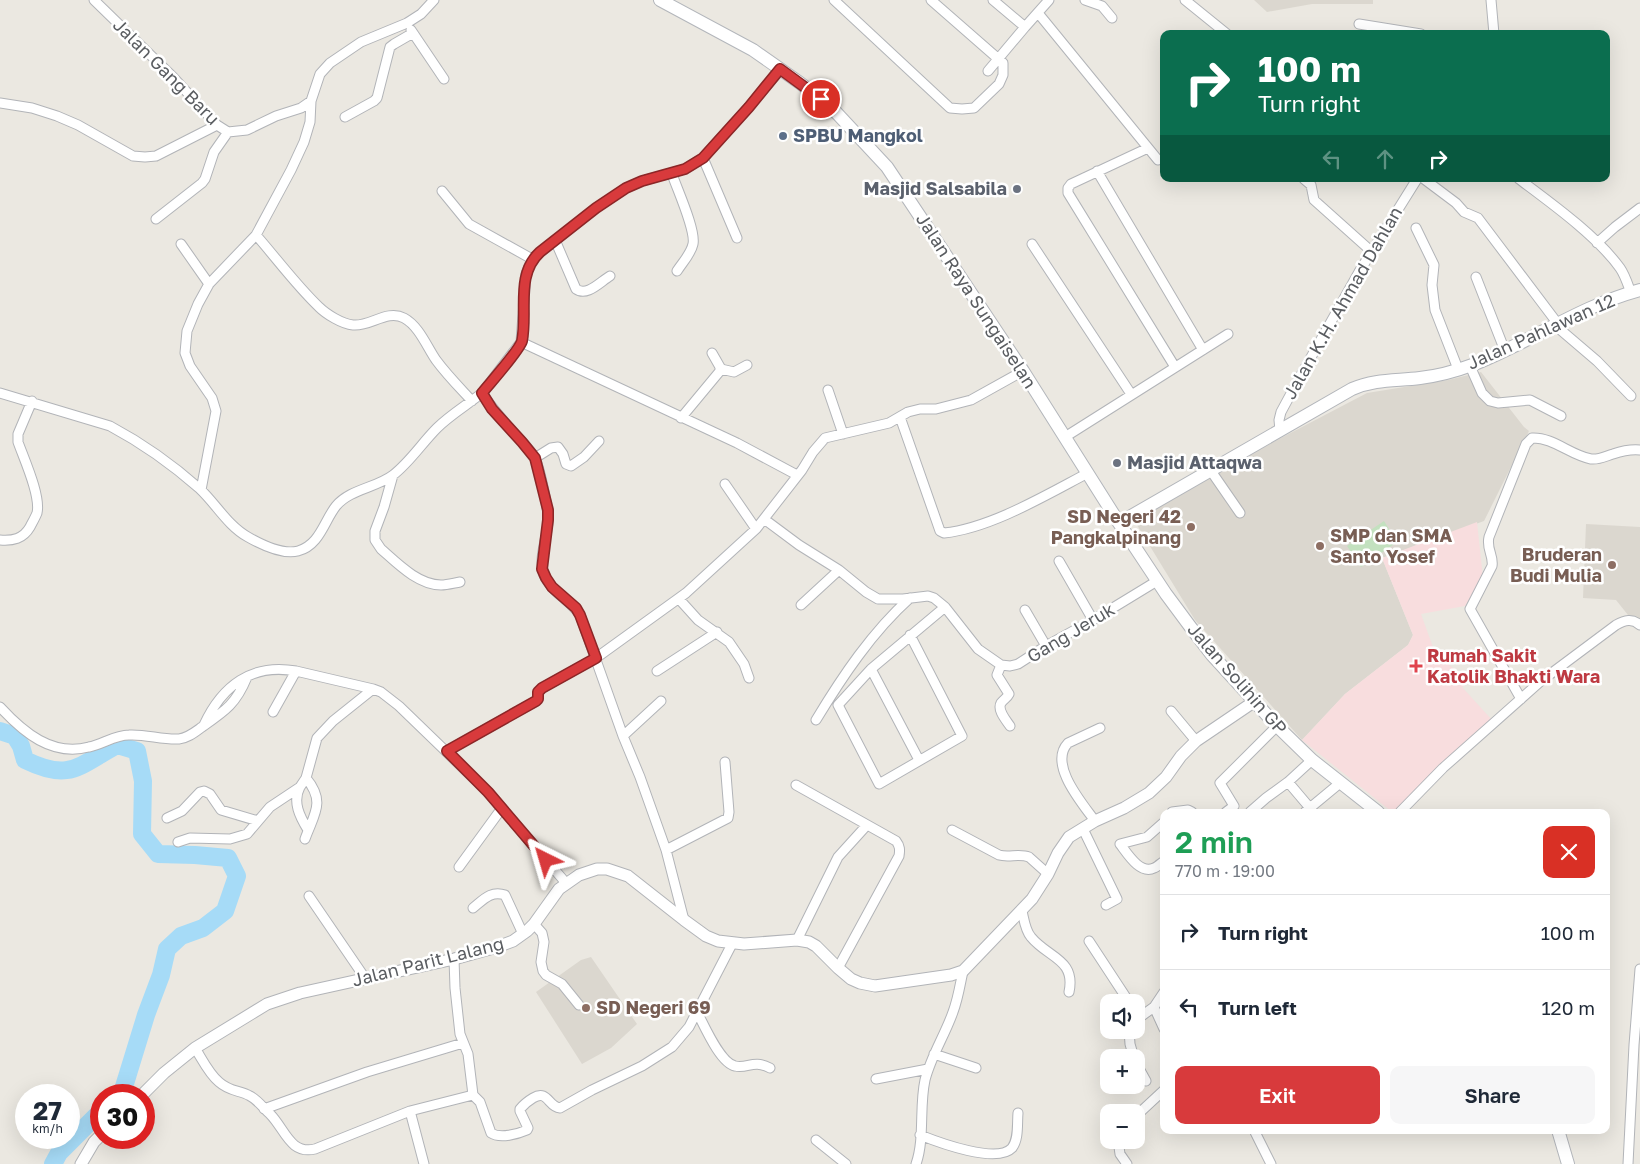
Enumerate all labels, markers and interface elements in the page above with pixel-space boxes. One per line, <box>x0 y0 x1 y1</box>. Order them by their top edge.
street label: Jalan Gang Baru <box>109 14 224 129</box>
text: 100 m <box>1258 48 1361 90</box>
icon: right <box>1175 50 1240 115</box>
pin <box>800 78 842 120</box>
icon: arrive <box>807 85 835 113</box>
text: Turn right <box>1258 90 1361 117</box>
place label: SPBU Mangkol <box>793 124 923 146</box>
marker: SPBU Mangkol <box>777 130 789 142</box>
icon: left <box>1318 145 1346 173</box>
icon: ahead <box>1371 145 1399 173</box>
icon: right <box>1424 145 1452 173</box>
place label: Masjid Salsabila <box>864 177 1007 199</box>
marker: Masjid Salsabila <box>1011 183 1023 195</box>
street label: Jalan K.H. Ahmad Dahlan <box>1278 202 1406 403</box>
street label: Jalan Raya Sungaiselan <box>912 209 1042 392</box>
street label: Jalan Pahlawan 12 <box>1463 289 1618 374</box>
place label: Masjid Attaqwa <box>1127 451 1262 473</box>
marker: Masjid Attaqwa <box>1111 457 1123 469</box>
place label: SD Negeri 42 Pangkalpinang <box>1051 505 1181 548</box>
marker: SD Negeri 42 Pangkalpinang <box>1185 521 1197 533</box>
place label: SMP dan SMA Santo Yosef <box>1330 524 1453 567</box>
marker: SMP dan SMA Santo Yosef <box>1314 540 1326 552</box>
place label: Bruderan Budi Mulia <box>1510 543 1602 586</box>
marker: Bruderan Budi Mulia <box>1606 559 1618 571</box>
street label: Gang Jeruk <box>1023 597 1118 667</box>
street label: Jalan Solihin GP <box>1183 618 1292 739</box>
place label: Rumah Sakit Katolik Bhakti Wara <box>1427 644 1600 687</box>
marker: Rumah Sakit Katolik Bhakti Wara <box>1409 659 1423 673</box>
text: 2 min <box>1175 824 1253 860</box>
button: close <box>1543 826 1595 878</box>
position arrow <box>519 833 571 885</box>
text: 770 m · 19:00 <box>1175 861 1275 881</box>
icon: right <box>1175 918 1203 946</box>
text: Turn right <box>1218 921 1308 944</box>
text: 100 m <box>1541 921 1595 944</box>
street label: Jalan Parit Lalang <box>350 932 506 991</box>
icon: left <box>1175 993 1203 1021</box>
map controls <box>1100 994 1145 1149</box>
button: sound <box>1100 994 1145 1039</box>
place label: SD Negeri 69 <box>596 996 711 1018</box>
text: Turn left <box>1218 996 1297 1019</box>
text: 120 m <box>1541 996 1595 1019</box>
marker: SD Negeri 69 <box>580 1002 592 1014</box>
button: + <box>1100 1049 1145 1094</box>
button: Exit <box>1175 1066 1380 1124</box>
button: Share <box>1390 1066 1595 1124</box>
speed limit sign: 30 <box>90 1084 155 1149</box>
text: 27 <box>33 1095 62 1126</box>
button: − <box>1100 1104 1145 1149</box>
text: km/h <box>32 1121 63 1136</box>

